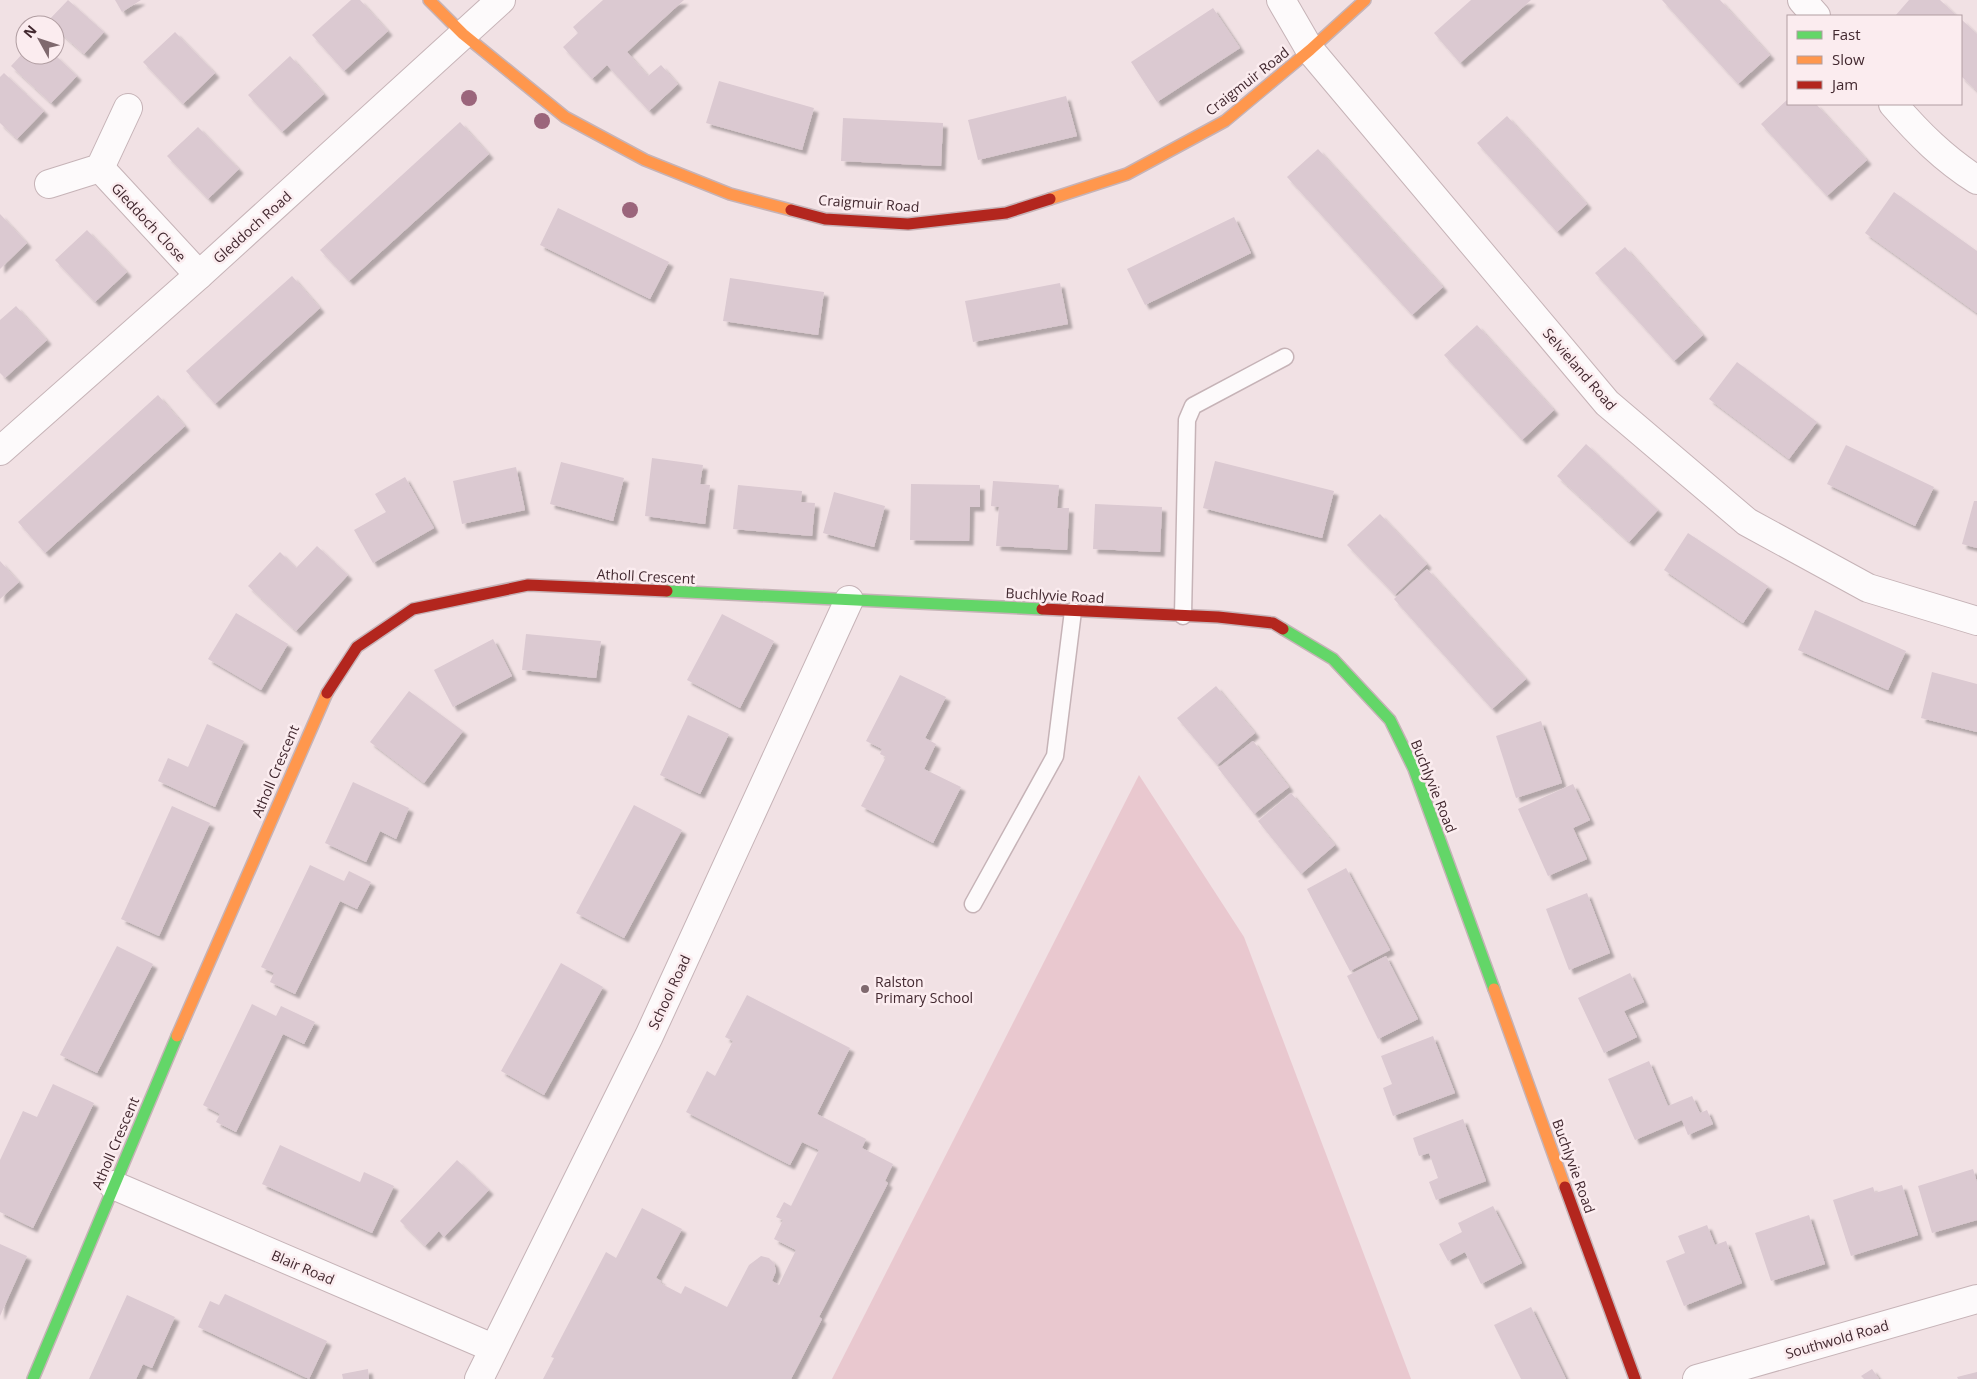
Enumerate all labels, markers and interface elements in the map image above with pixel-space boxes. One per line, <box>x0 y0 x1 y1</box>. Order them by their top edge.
north arrow <box>15 15 65 65</box>
legend <box>1787 15 1962 105</box>
text: N <box>19 21 41 42</box>
text: Fast <box>1832 24 1861 44</box>
street label: Craigmuir Road <box>1201 42 1293 120</box>
text: Slow <box>1832 49 1865 69</box>
text: Jam <box>1830 74 1858 94</box>
street label: Gleddoch Close <box>107 178 191 266</box>
street label: Gleddoch Road <box>209 187 295 267</box>
street label: Craigmuir Road <box>818 190 920 216</box>
street label: Selvieland Road <box>1539 324 1621 414</box>
street label: Atholl Crescent <box>596 564 696 588</box>
street label: Buchlyvie Road <box>1005 583 1105 607</box>
street label: Atholl Crescent <box>247 722 303 820</box>
street label: Buchlyvie Road <box>1407 737 1461 835</box>
street label: School Road <box>643 952 695 1032</box>
place label: Ralston Primary School <box>875 972 973 1007</box>
marker: Ralston Primary School <box>859 983 871 995</box>
street label: Atholl Crescent <box>87 1094 143 1192</box>
street label: Buchlyvie Road <box>1548 1116 1600 1216</box>
street label: Blair Road <box>269 1245 337 1289</box>
street label: Southwold Road <box>1783 1315 1891 1363</box>

